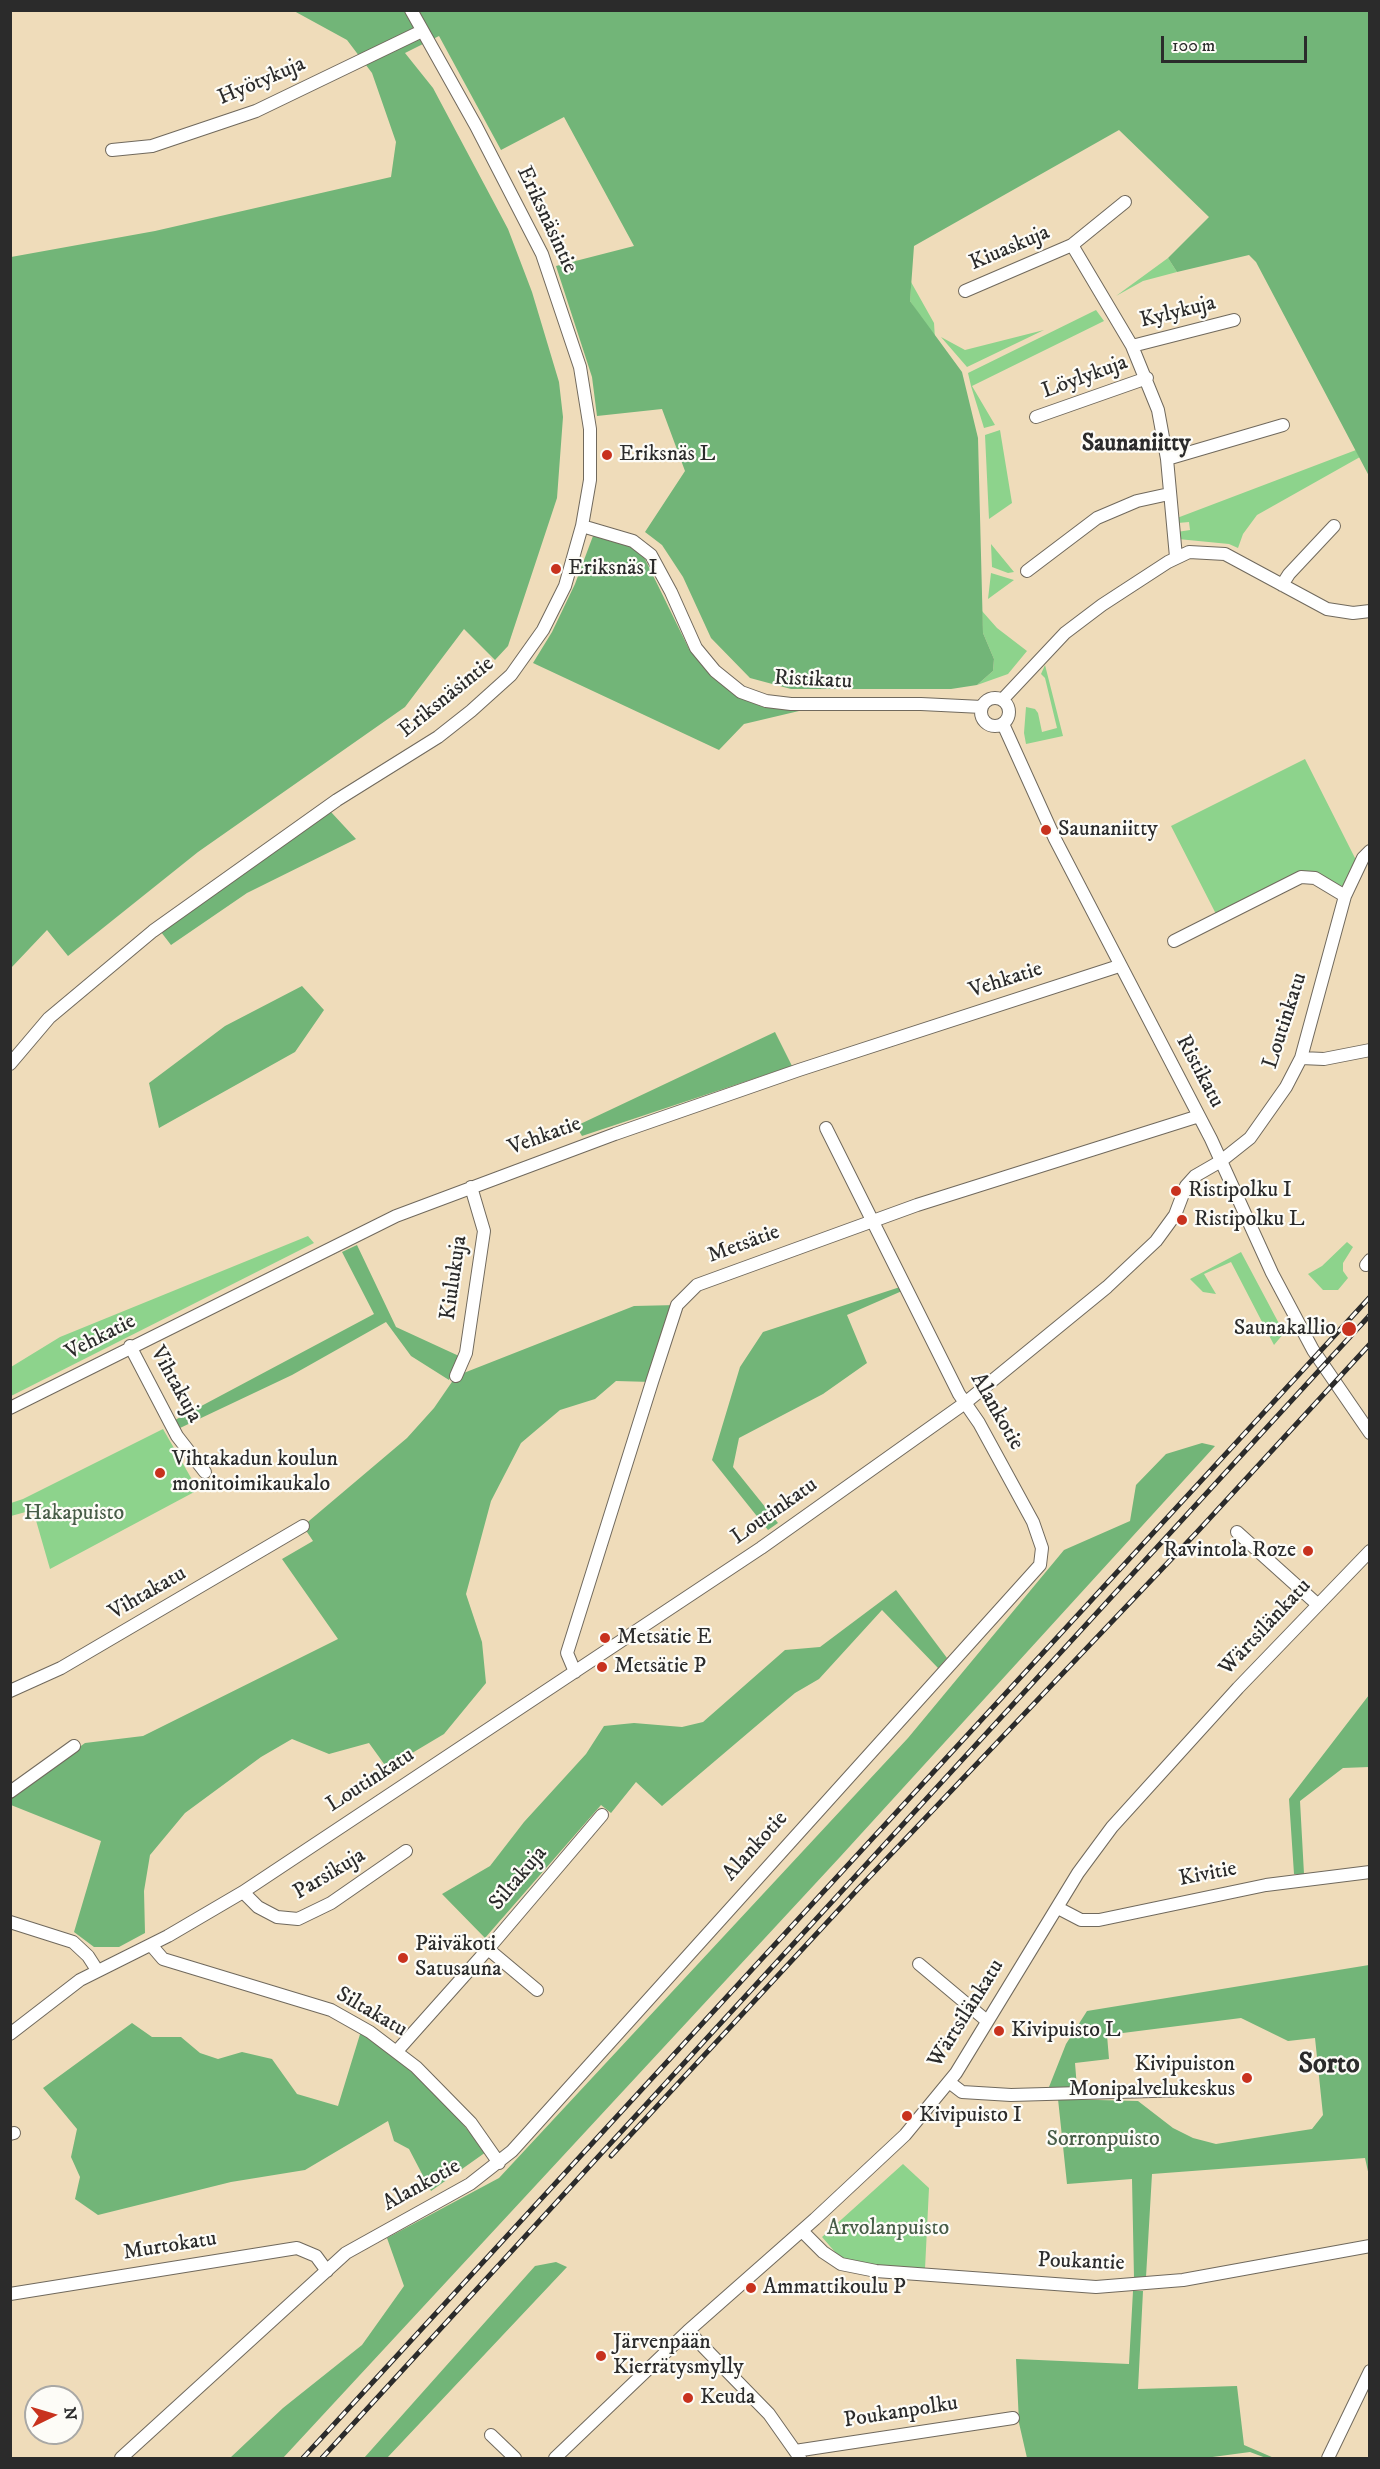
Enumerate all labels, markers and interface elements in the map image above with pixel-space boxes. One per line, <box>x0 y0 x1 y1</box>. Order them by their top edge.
scale bar <box>1164 24 1310 62</box>
text: 100 m <box>1172 35 1215 57</box>
street label: Hyötykuja <box>214 52 310 112</box>
street label: Eriksnäsintie <box>510 162 582 278</box>
street label: Kiuaskuja <box>966 220 1054 278</box>
street label: Kylykuja <box>1137 291 1219 335</box>
street label: Löylykuja <box>1039 350 1131 406</box>
district label: Saunaniitty <box>1082 431 1190 459</box>
place label: Eriksnäs L <box>619 442 715 468</box>
marker: Eriksnäs L <box>600 448 614 462</box>
place label: Eriksnäs I <box>568 556 658 582</box>
marker: Eriksnäs I <box>549 562 563 576</box>
street label: Eriksnäsintie <box>394 652 500 744</box>
street label: Ristikatu <box>773 666 853 696</box>
place label: Saunaniitty <box>1058 817 1158 843</box>
marker: Saunaniitty <box>1039 823 1053 837</box>
street label: Vehkatie <box>966 957 1046 1005</box>
street label: Loutinkatu <box>1258 970 1314 1072</box>
street label: Ristikatu <box>1169 1031 1229 1113</box>
street label: Vehkatie <box>505 1112 585 1162</box>
place label: Ristipolku I <box>1188 1178 1292 1204</box>
marker: Ristipolku I <box>1169 1184 1183 1198</box>
place label: Ristipolku L <box>1194 1207 1305 1233</box>
marker: Ristipolku L <box>1175 1213 1189 1227</box>
street label: Metsätie <box>704 1220 784 1270</box>
street label: Kiulukuja <box>436 1234 474 1322</box>
street label: Vehkatie <box>61 1309 141 1367</box>
place label: Saunakallio <box>1234 1316 1336 1342</box>
marker: Saunakallio <box>1340 1320 1358 1338</box>
street label: Vihtakuja <box>143 1342 207 1428</box>
street label: Alankotie <box>963 1369 1029 1455</box>
place label: Vihtakadun koulun monitoimikaukalo <box>172 1447 338 1498</box>
marker: Vihtakadun koulun monitoimikaukalo <box>153 1466 167 1480</box>
street label: Loutinkatu <box>727 1473 823 1551</box>
park label: Hakapuisto <box>24 1501 124 1527</box>
place label: Ravintola Roze <box>1163 1538 1296 1564</box>
marker: Ravintola Roze <box>1301 1544 1315 1558</box>
street label: Vihtakatu <box>105 1561 191 1627</box>
street label: Wärtsilänkatu <box>1214 1574 1318 1682</box>
place label: Metsätie E <box>617 1625 712 1651</box>
marker: Metsätie E <box>598 1631 612 1645</box>
place label: Metsätie P <box>614 1654 706 1680</box>
marker: Metsätie P <box>595 1660 609 1674</box>
street label: Loutinkatu <box>322 1743 420 1819</box>
street label: Alankotie <box>718 1807 794 1887</box>
street label: Siltakuja <box>484 1841 554 1917</box>
street label: Parsikuja <box>289 1843 371 1907</box>
street label: Kivitie <box>1177 1856 1239 1894</box>
place label: Päiväkoti Satusauna <box>415 1932 502 1984</box>
marker: Päiväkoti Satusauna <box>396 1951 410 1965</box>
street label: Wärtsilänkatu <box>923 1955 1011 2073</box>
street label: Siltakatu <box>331 1982 411 2044</box>
place label: Kivipuisto L <box>1011 2018 1120 2044</box>
marker: Kivipuisto L <box>992 2024 1006 2038</box>
district label: Sorto <box>1298 2049 1360 2083</box>
place label: Kivipuiston Monipalvelukeskus <box>1069 2052 1235 2104</box>
marker: Kivipuiston Monipalvelukeskus <box>1240 2071 1254 2085</box>
place label: Kivipuisto I <box>919 2103 1022 2129</box>
marker: Kivipuisto I <box>900 2109 914 2123</box>
park label: Sorronpuisto <box>1046 2127 1160 2153</box>
street label: Alankotie <box>379 2154 465 2218</box>
park label: Arvolanpuisto <box>827 2216 949 2242</box>
street label: Murtokatu <box>121 2227 219 2267</box>
street label: Poukantie <box>1037 2248 1125 2278</box>
place label: Ammattikoulu P <box>763 2275 906 2301</box>
marker: Ammattikoulu P <box>744 2281 758 2295</box>
place label: Järvenpään Kierrätysmylly <box>613 2330 744 2382</box>
marker: Järvenpään Kierrätysmylly <box>594 2349 608 2363</box>
north arrow <box>24 2385 84 2445</box>
place label: Keuda <box>700 2385 755 2411</box>
marker: Keuda <box>681 2391 695 2405</box>
street label: Poukanpolku <box>842 2391 960 2435</box>
text: N <box>59 2406 80 2421</box>

